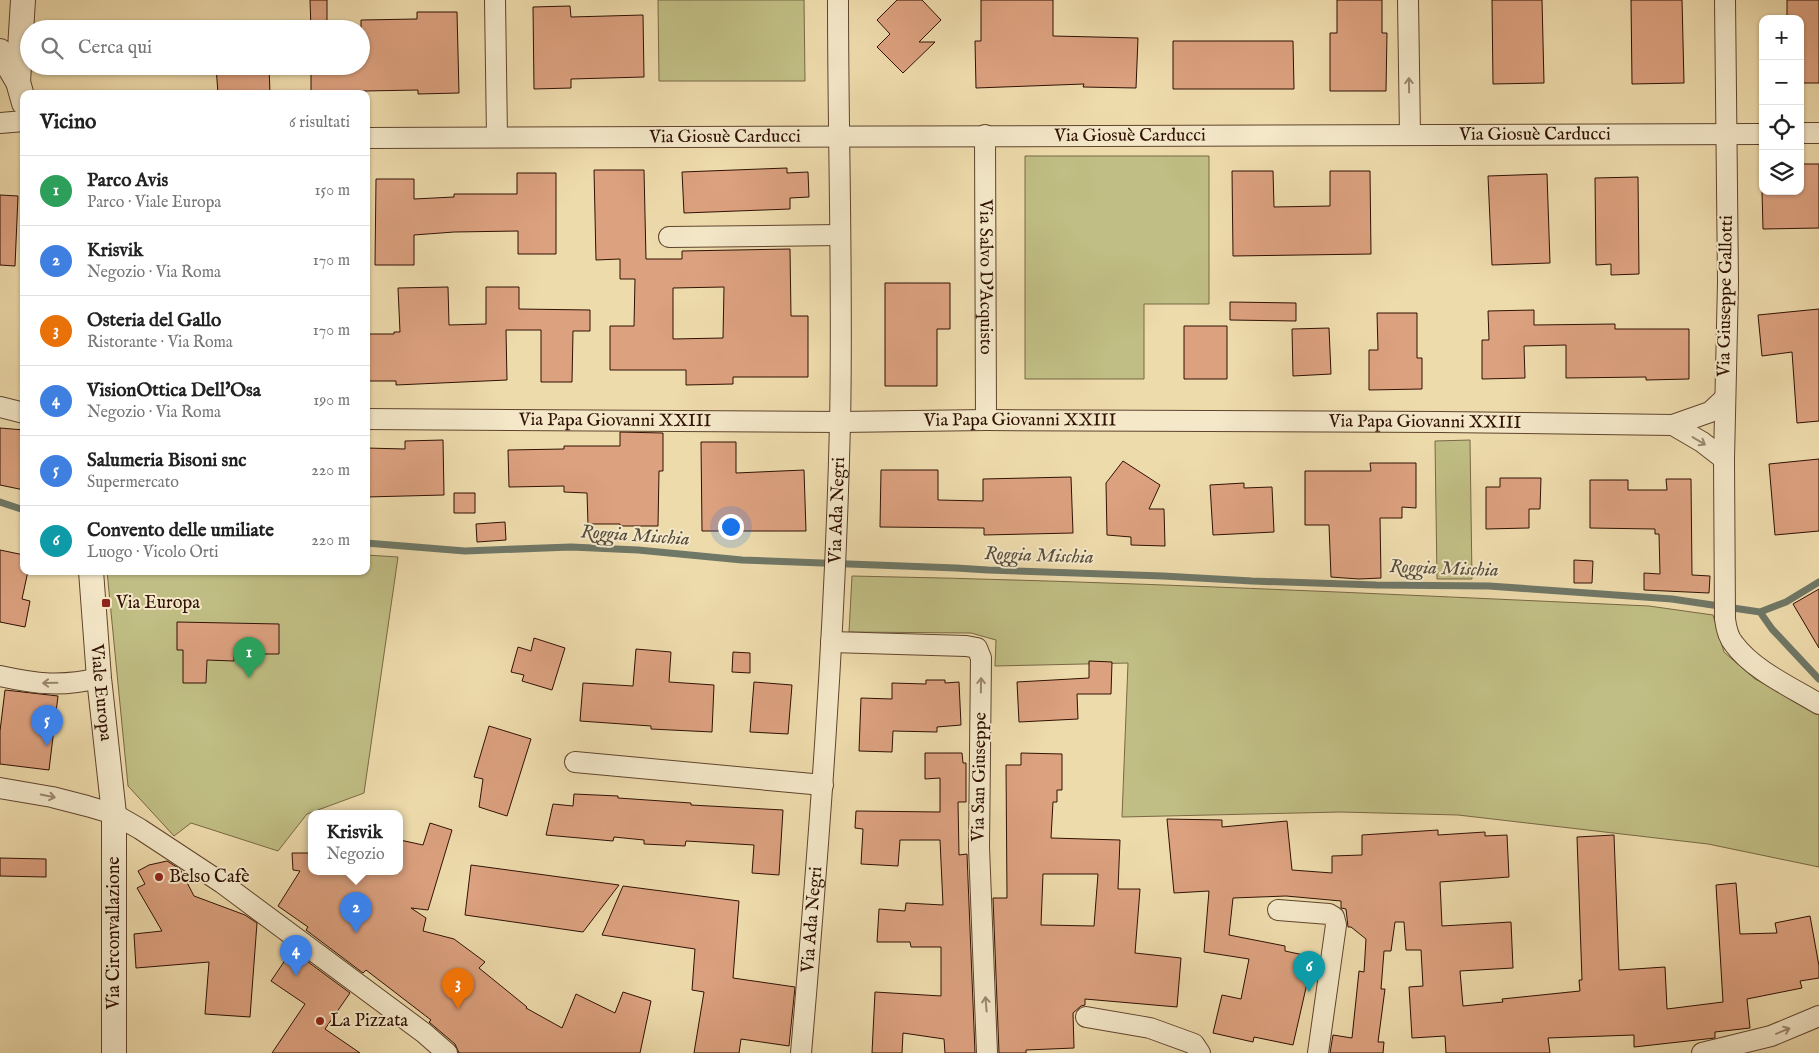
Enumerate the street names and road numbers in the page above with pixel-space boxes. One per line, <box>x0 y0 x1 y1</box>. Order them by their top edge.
street label: Via Giosuè Carducci <box>1458 123 1611 146</box>
street label: Via Giosuè Carducci <box>1053 124 1206 148</box>
street label: Via Giosuè Carducci <box>648 125 801 149</box>
street label: Via Salvo D'Acquisto <box>974 198 997 355</box>
street label: Via Giuseppe Gallotti <box>1713 215 1739 378</box>
street label: Via Papa Giovanni XXIII <box>518 408 712 433</box>
street label: Via Papa Giovanni XXIII <box>923 408 1117 432</box>
street label: Via Papa Giovanni XXIII <box>1328 410 1522 435</box>
street label: Via Ada Negri <box>824 457 851 565</box>
street label: Viale Europa <box>85 642 117 742</box>
street label: Via San Giuseppe <box>967 712 993 843</box>
street label: Via Circonvallazione <box>103 856 126 1011</box>
street label: Via Ada Negri <box>796 865 828 974</box>

